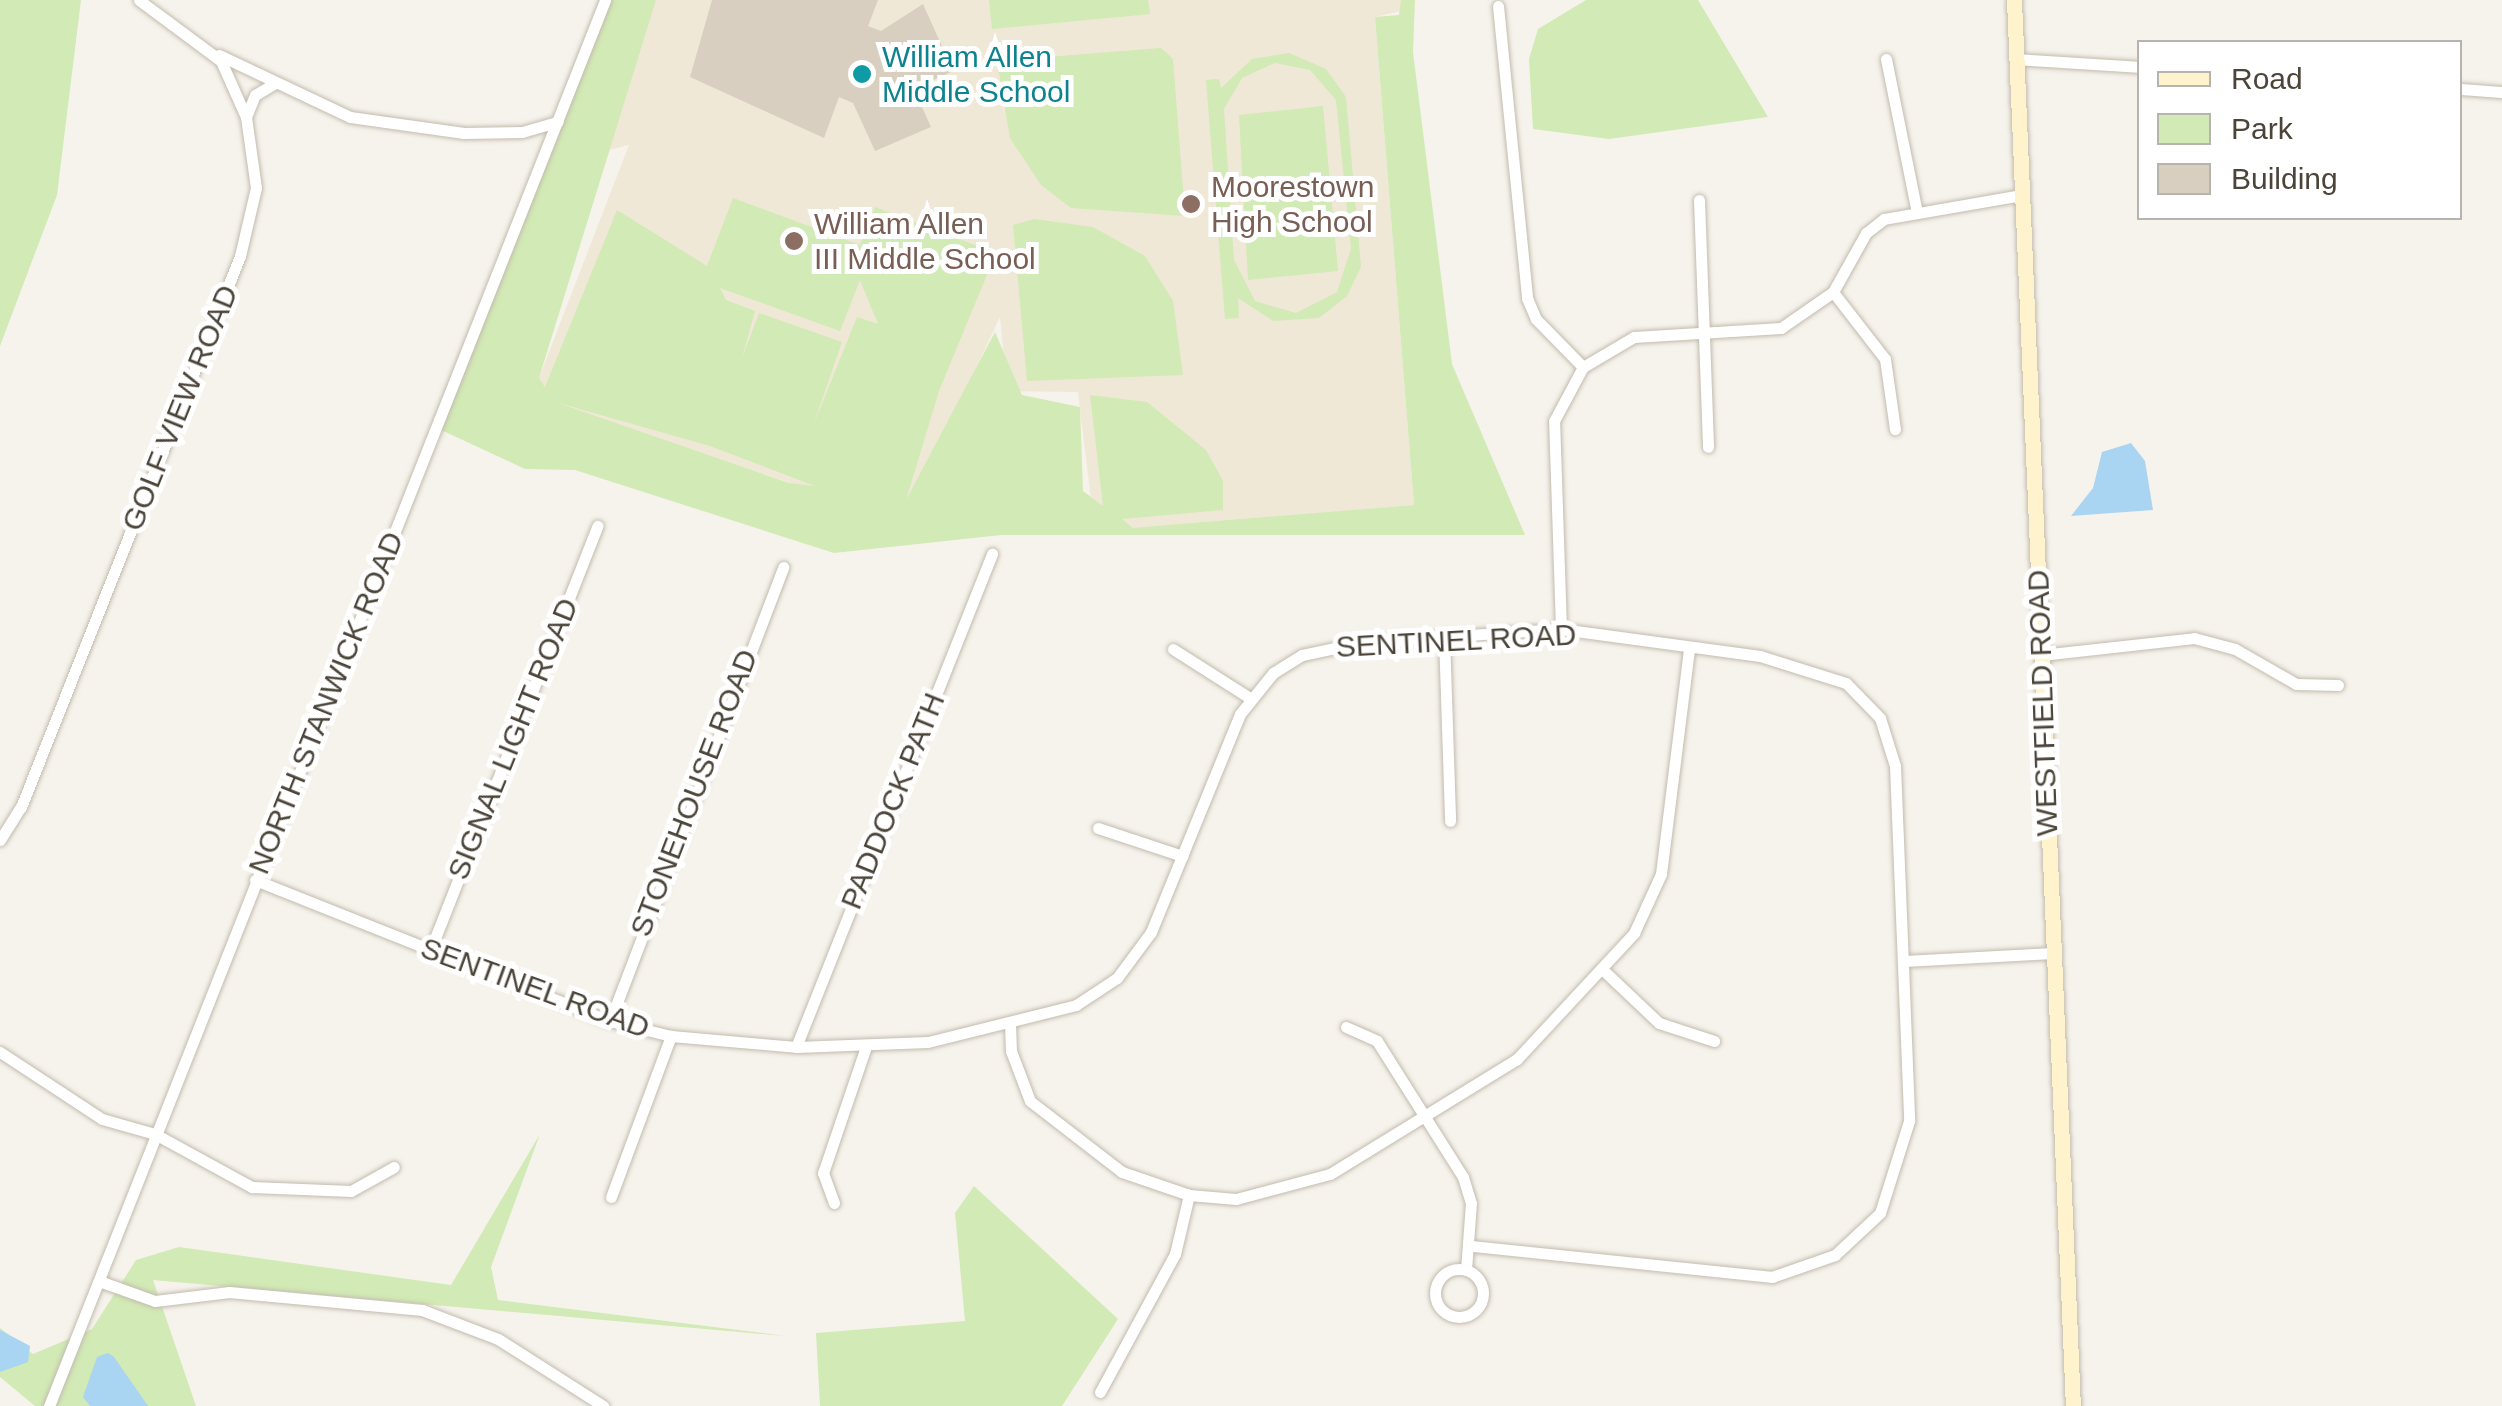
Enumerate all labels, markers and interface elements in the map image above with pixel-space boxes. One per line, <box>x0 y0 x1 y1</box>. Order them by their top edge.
place label: William Allen Middle School <box>882 39 1070 110</box>
legend <box>2137 40 2462 220</box>
text: Road <box>2231 62 2303 95</box>
marker: William Allen Middle School <box>851 63 873 85</box>
text: Park <box>2231 112 2293 145</box>
text: Building <box>2231 162 2338 195</box>
place label: Moorestown High School <box>1211 169 1374 240</box>
marker: Moorestown High School <box>1180 193 1202 215</box>
place label: William Allen III Middle School <box>814 206 1036 276</box>
marker: William Allen III Middle School <box>783 230 805 252</box>
street label: GOLF VIEW ROAD <box>114 280 246 536</box>
street label: NORTH STANWICK ROAD <box>241 527 411 879</box>
street label: WESTFIELD ROAD <box>2020 569 2066 837</box>
street label: SIGNAL LIGHT ROAD <box>440 592 586 886</box>
street label: SENTINEL ROAD <box>1334 617 1578 665</box>
street label: STONEHOUSE ROAD <box>623 644 765 942</box>
street label: PADDOCK PATH <box>833 688 953 914</box>
street label: SENTINEL ROAD <box>415 930 655 1046</box>

